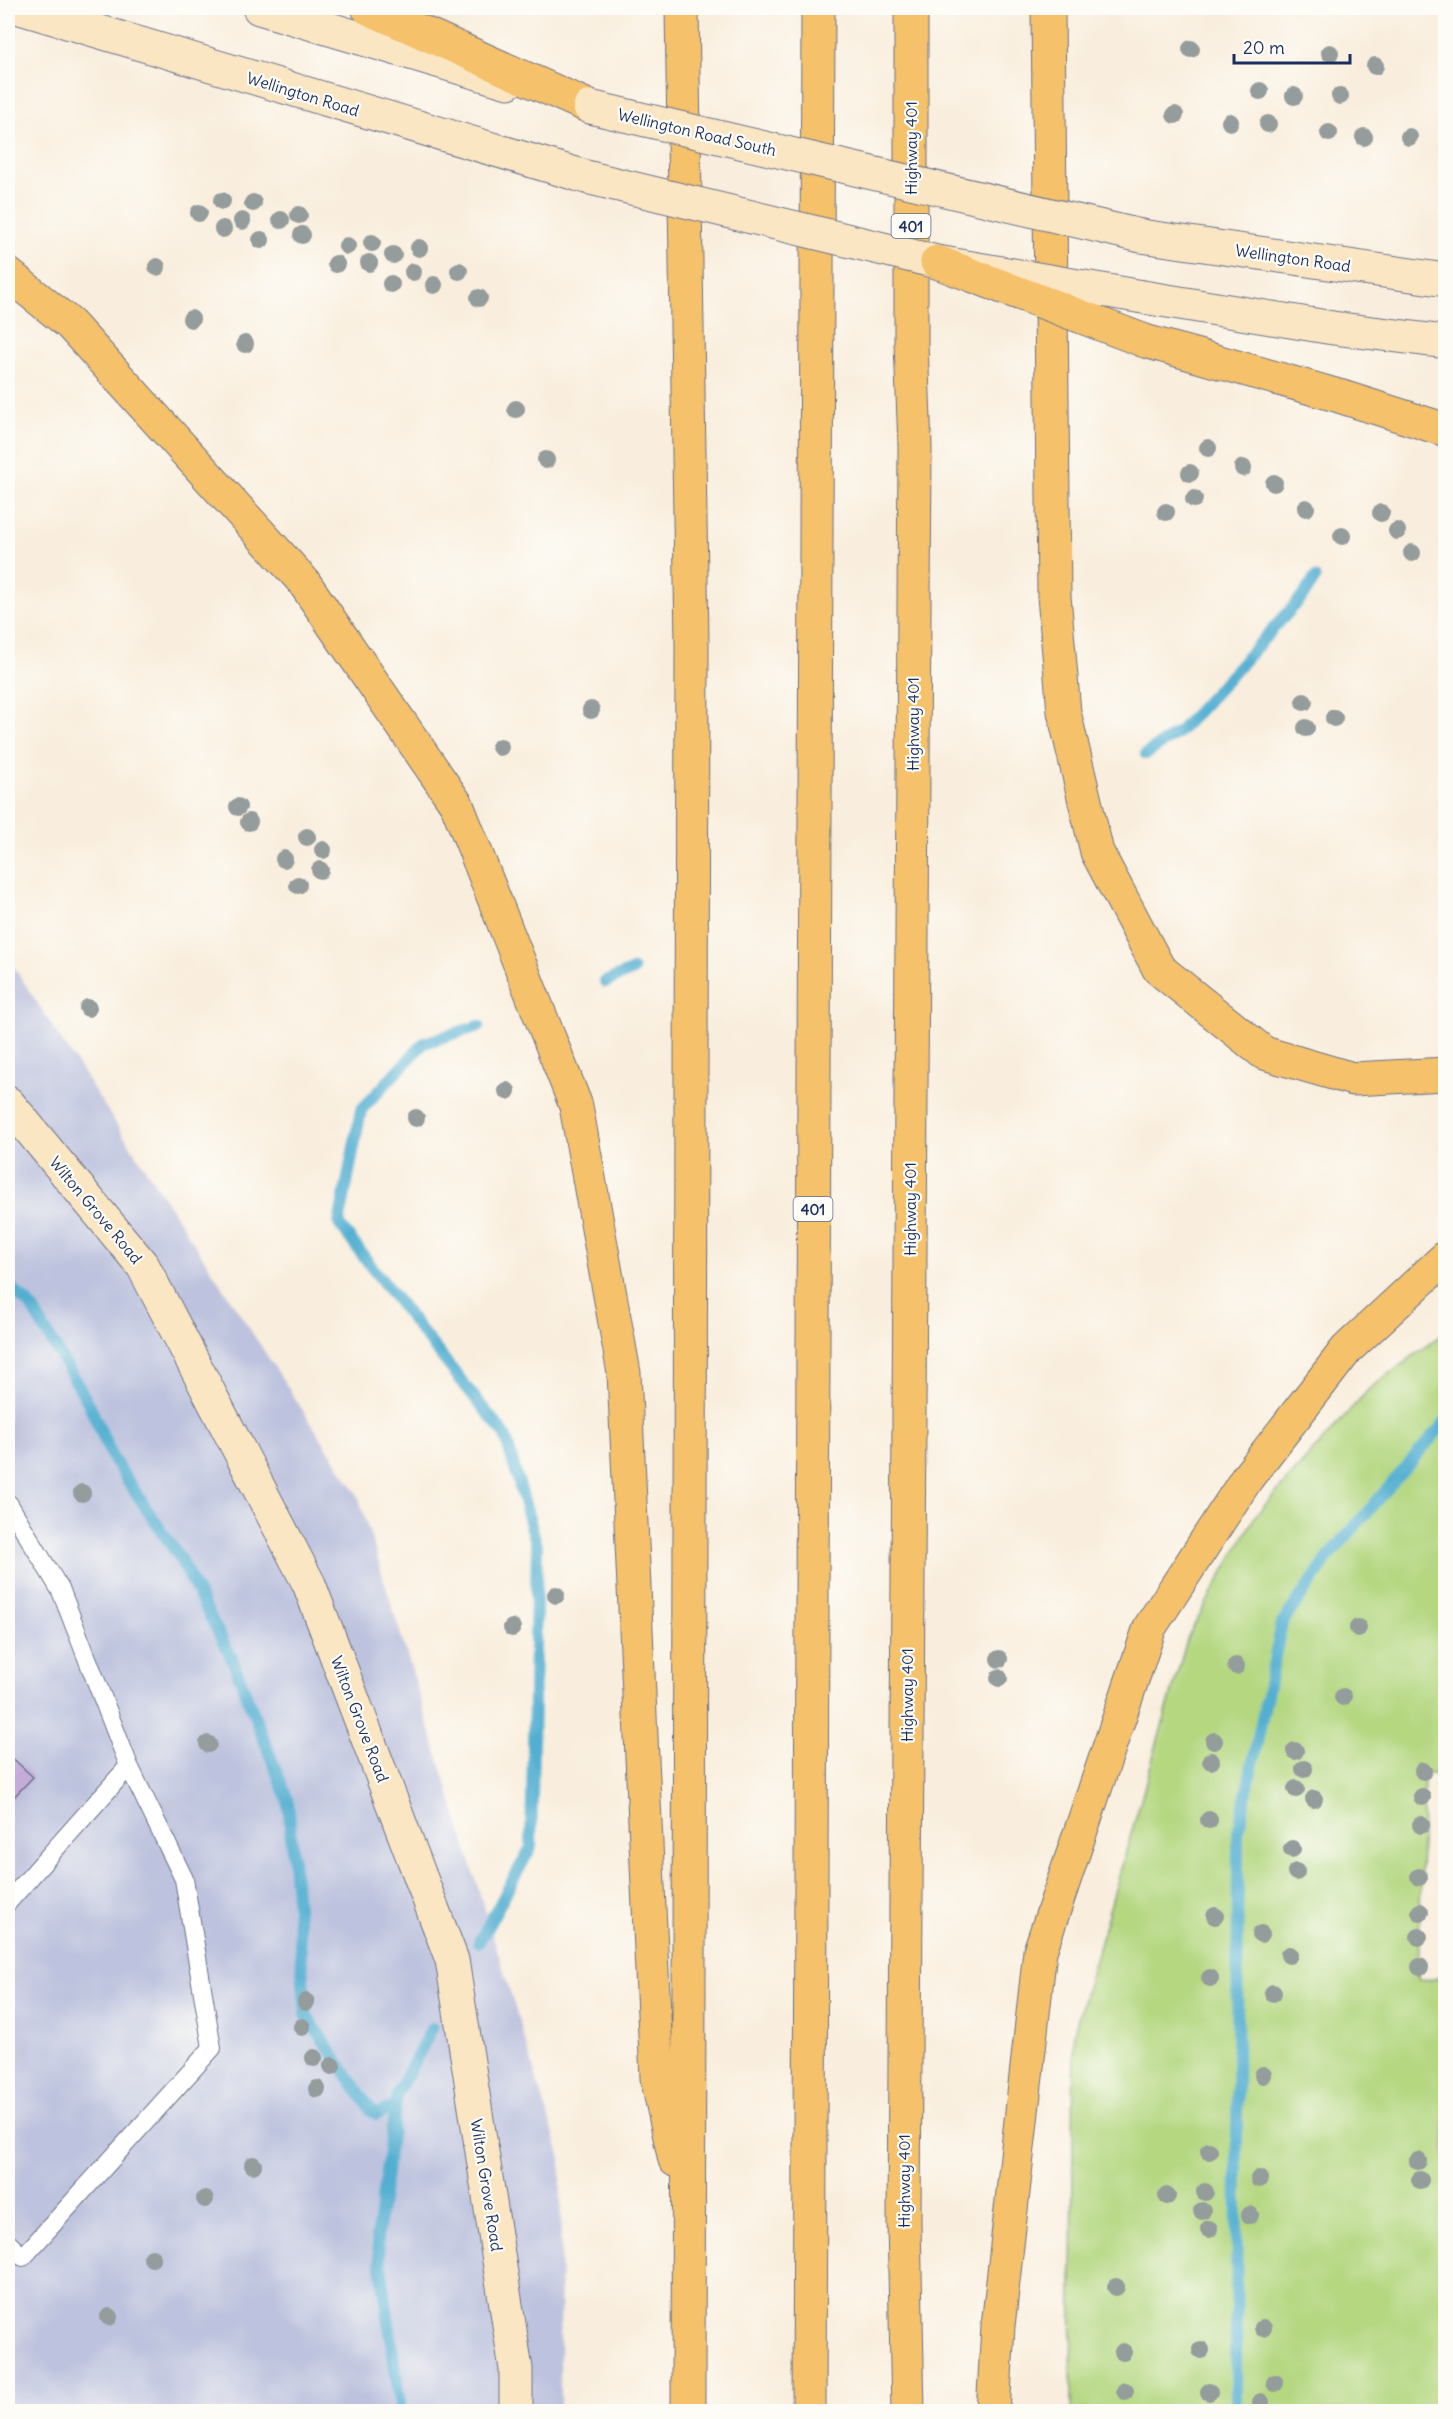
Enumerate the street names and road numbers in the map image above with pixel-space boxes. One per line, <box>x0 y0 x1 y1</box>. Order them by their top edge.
street label: Wellington Road <box>244 67 362 121</box>
street label: Highway 401 <box>901 101 921 195</box>
street label: Wellington Road South <box>616 104 778 160</box>
road number: 401 <box>892 214 930 238</box>
street label: Wellington Road <box>1234 240 1352 276</box>
street label: Highway 401 <box>903 677 923 771</box>
street label: Wilton Grove Road <box>45 1152 147 1268</box>
street label: Highway 401 <box>900 1162 920 1256</box>
road number: 401 <box>794 1197 832 1221</box>
street label: Highway 401 <box>897 1648 917 1742</box>
street label: Wilton Grove Road <box>327 1653 393 1785</box>
street label: Wilton Grove Road <box>467 2117 507 2253</box>
street label: Highway 401 <box>894 2134 914 2228</box>

